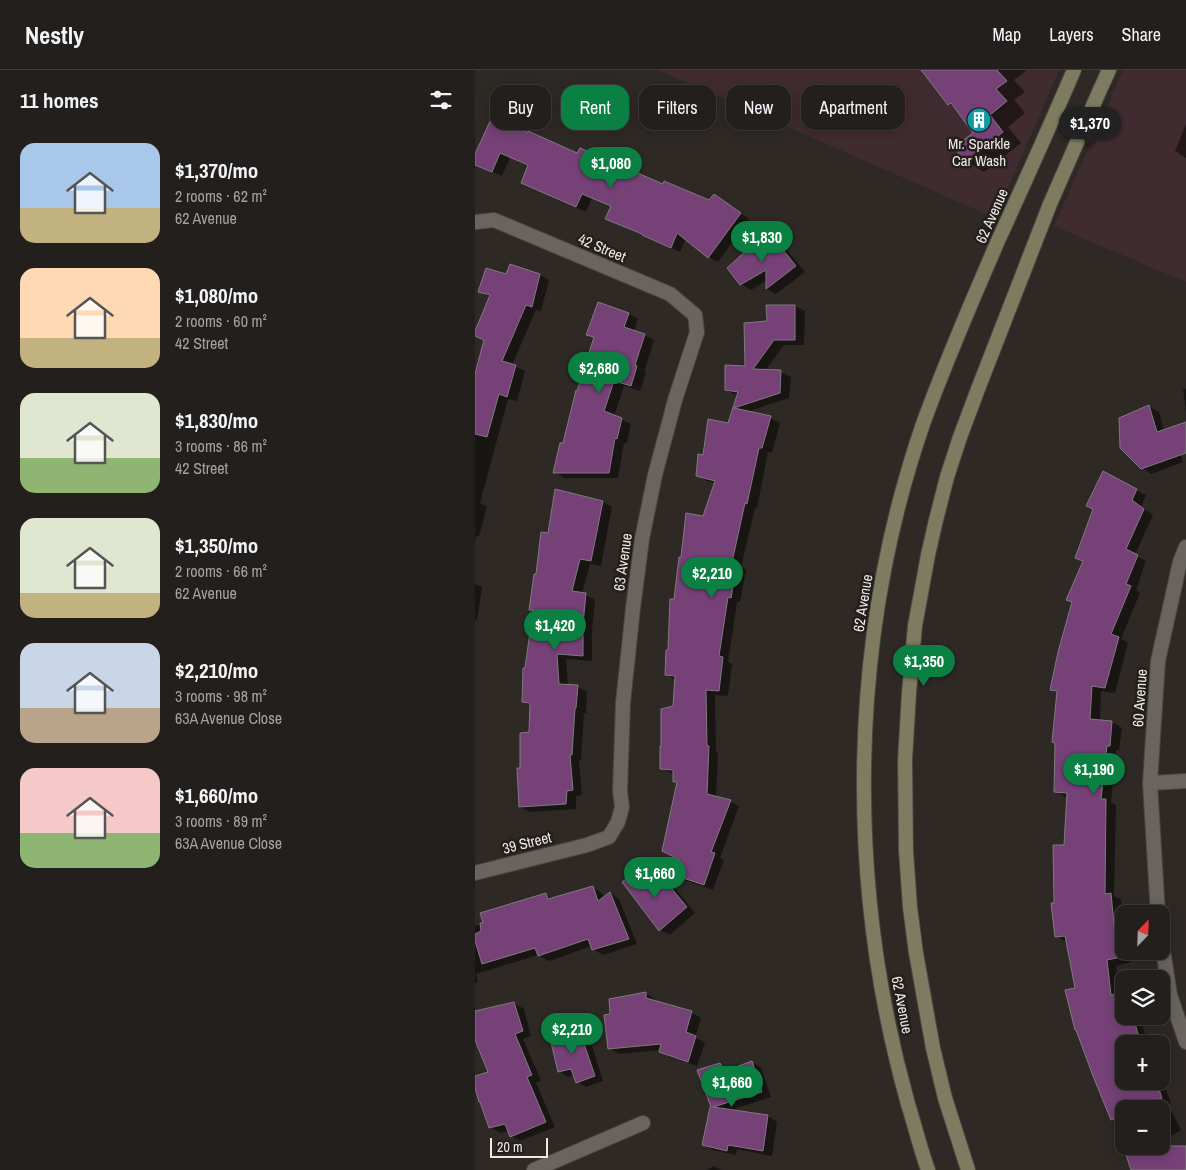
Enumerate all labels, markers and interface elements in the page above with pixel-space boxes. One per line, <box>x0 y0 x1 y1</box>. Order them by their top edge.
text: Nestly <box>25 19 84 51</box>
text: Map <box>993 22 1021 47</box>
text: Layers <box>1049 22 1094 47</box>
text: Share <box>1122 22 1161 47</box>
chip: Buy <box>490 85 551 130</box>
chip: Rent <box>561 85 629 130</box>
chip: Filters <box>639 85 716 130</box>
chip: New <box>726 85 791 130</box>
chip: Apartment <box>801 85 905 130</box>
text: 11 homes <box>20 86 99 115</box>
icon: filters <box>427 86 455 114</box>
pin: $1,370 <box>1049 106 1131 149</box>
building icon: Mr. Sparkle Car Wash <box>966 107 992 133</box>
text: $1,370 <box>1070 112 1110 134</box>
place label: Mr. Sparkle Car Wash <box>948 133 1010 171</box>
pin: $1,080 <box>570 146 652 189</box>
text: $1,080 <box>591 152 631 174</box>
text: $1,370/mo <box>175 156 258 185</box>
icon: home <box>60 163 120 223</box>
text: 2 rooms · 62 m² <box>175 185 267 207</box>
street label: 62 Avenue <box>970 185 1013 247</box>
text: 62 Avenue <box>175 207 237 229</box>
pin: $1,830 <box>721 220 803 263</box>
text: $1,830 <box>742 226 782 248</box>
street label: 42 Street <box>575 228 630 267</box>
text: $1,080/mo <box>175 281 258 310</box>
icon: home <box>60 288 120 348</box>
text: 2 rooms · 60 m² <box>175 310 267 332</box>
text: 42 Street <box>175 332 228 354</box>
pin: $2,680 <box>558 352 640 394</box>
text: $2,680 <box>579 357 619 379</box>
text: $1,830/mo <box>175 406 258 435</box>
icon: home <box>60 413 120 473</box>
text: 3 rooms · 86 m² <box>175 435 267 457</box>
text: 42 Street <box>175 457 228 479</box>
text: $1,350/mo <box>175 531 258 560</box>
street label: 63 Avenue <box>608 532 637 592</box>
icon: home <box>60 538 120 598</box>
pin: $2,210 <box>671 556 753 599</box>
text: 2 rooms · 66 m² <box>175 560 267 582</box>
text: $2,210 <box>692 562 732 584</box>
street label: 62 Avenue <box>848 573 877 633</box>
text: 62 Avenue <box>175 582 237 604</box>
pin: $1,420 <box>514 608 596 651</box>
text: $1,420 <box>535 614 575 636</box>
pin: $1,350 <box>883 644 965 687</box>
text: $1,350 <box>904 650 944 672</box>
text: $2,210/mo <box>175 656 258 685</box>
icon: home <box>60 663 120 723</box>
street label: 60 Avenue <box>1127 668 1152 728</box>
text: 3 rooms · 98 m² <box>175 685 267 707</box>
text: 63A Avenue Close <box>175 707 282 729</box>
pin: $1,190 <box>1053 752 1135 795</box>
text: $1,190 <box>1074 758 1114 780</box>
text: $1,660/mo <box>175 781 258 810</box>
icon: home <box>60 788 120 848</box>
text: 3 rooms · 89 m² <box>175 810 267 832</box>
street label: 39 Street <box>500 826 554 859</box>
text: 63A Avenue Close <box>175 832 282 854</box>
pin: $1,660 <box>614 856 696 899</box>
text: $1,660 <box>635 862 675 884</box>
north arrow <box>1115 905 1170 960</box>
map controls <box>1115 905 1170 1155</box>
button: layers <box>1115 970 1170 1025</box>
street label: 62 Avenue <box>887 974 918 1035</box>
pin: $2,210 <box>531 1012 613 1055</box>
text: $2,210 <box>552 1018 592 1040</box>
button: + <box>1115 1035 1170 1090</box>
pin: $1,660 <box>691 1066 773 1108</box>
text: $1,660 <box>712 1071 752 1093</box>
button: − <box>1115 1100 1170 1155</box>
scale bar <box>490 1135 547 1158</box>
text: 20 m <box>497 1138 523 1156</box>

